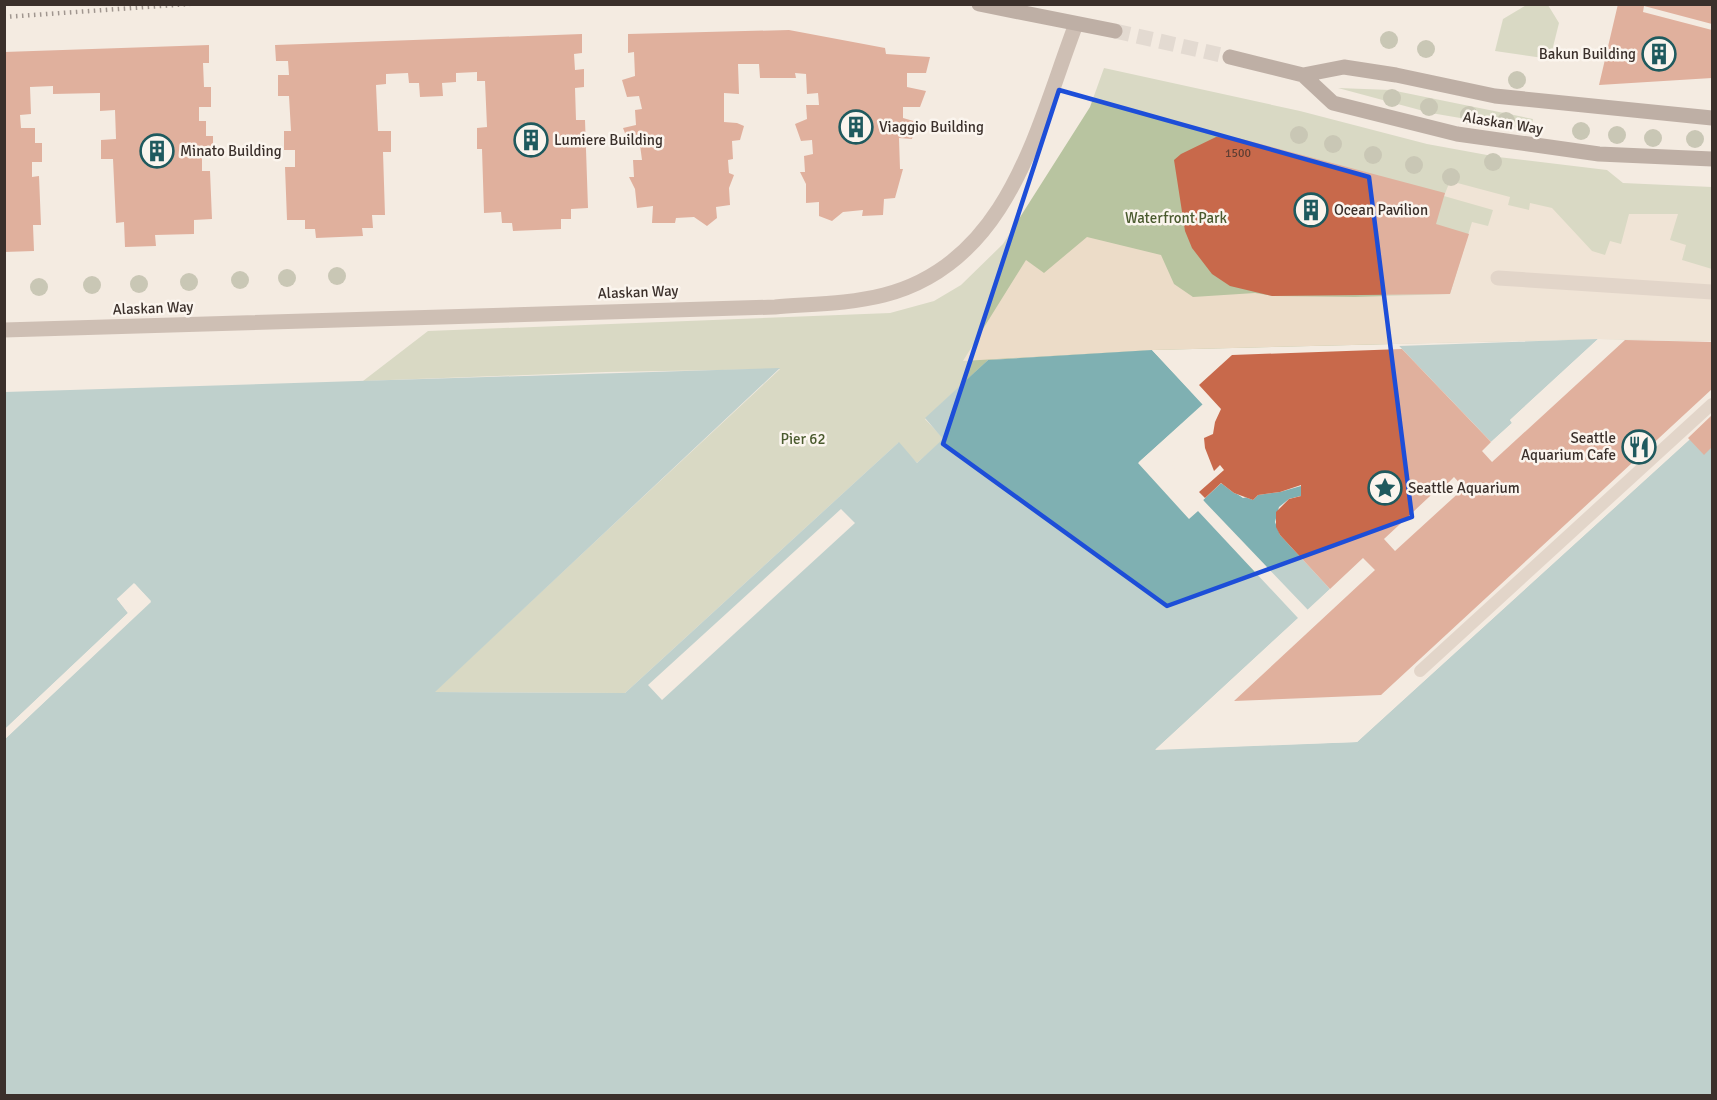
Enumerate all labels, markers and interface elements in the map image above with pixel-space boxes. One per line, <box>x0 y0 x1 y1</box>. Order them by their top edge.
building icon: Bakun Building <box>1641 36 1677 72</box>
place label: Bakun Building <box>1539 45 1636 63</box>
street label: Alaskan Way <box>1462 108 1544 138</box>
building icon: Viaggio Building <box>838 109 874 145</box>
place label: Viaggio Building <box>879 118 984 136</box>
building icon: Lumiere Building <box>513 122 549 158</box>
place label: Lumiere Building <box>554 131 663 149</box>
building icon: Minato Building <box>139 133 175 169</box>
place label: Minato Building <box>180 142 282 160</box>
house number: 1500 <box>1225 146 1251 161</box>
building icon: Ocean Pavilion <box>1293 192 1329 228</box>
place label: Ocean Pavilion <box>1334 201 1428 219</box>
park label: Waterfront Park <box>1125 209 1228 227</box>
street label: Alaskan Way <box>597 282 679 302</box>
street label: Alaskan Way <box>112 298 194 318</box>
place label: Seattle Aquarium Cafe <box>1521 429 1616 464</box>
restaurant icon: Seattle Aquarium Cafe <box>1621 429 1657 465</box>
park label: Pier 62 <box>780 430 826 448</box>
place icon: Seattle Aquarium <box>1367 470 1403 506</box>
place label: Seattle Aquarium <box>1408 479 1520 497</box>

